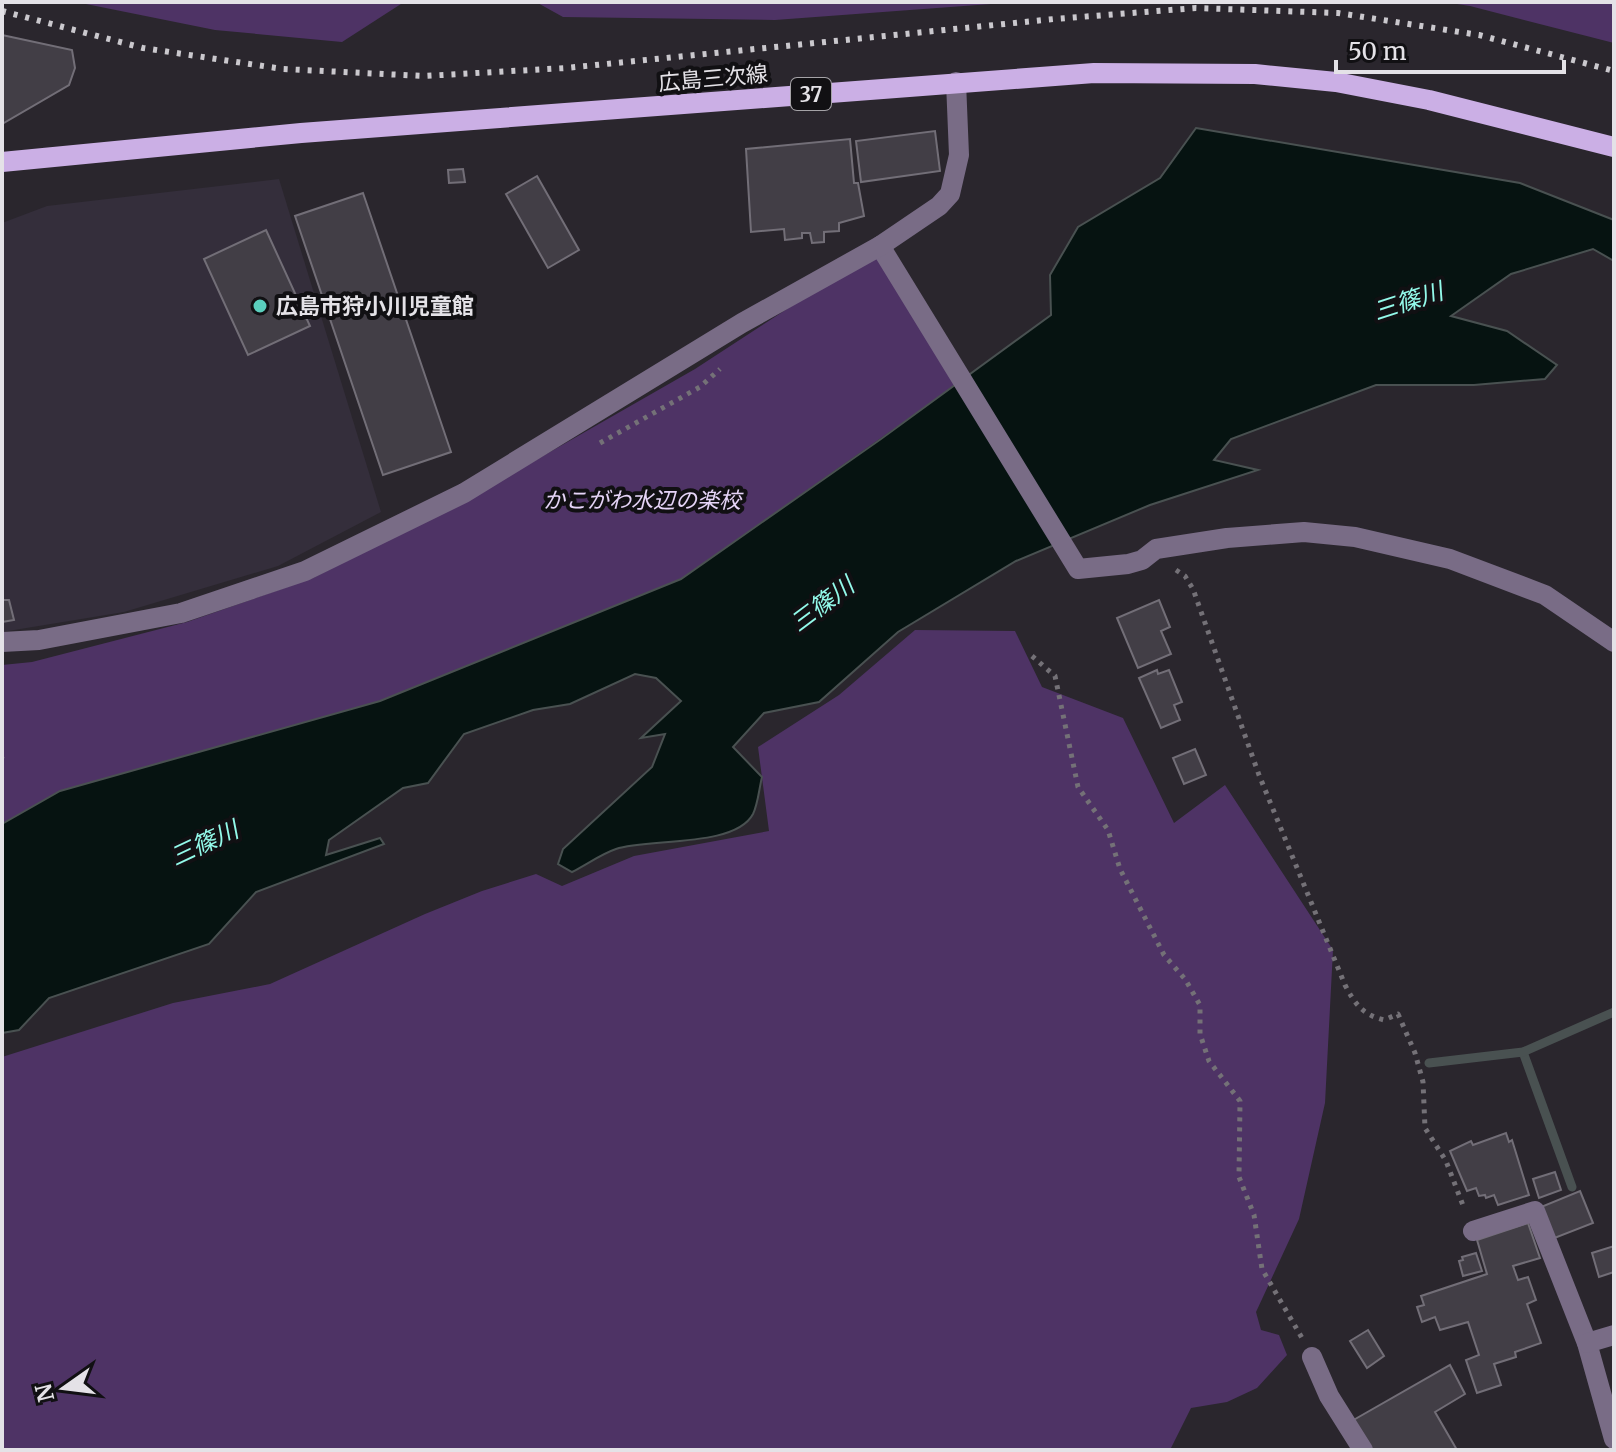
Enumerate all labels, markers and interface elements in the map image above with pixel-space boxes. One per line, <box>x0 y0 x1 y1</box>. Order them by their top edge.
scale bar <box>1336 24 1564 74</box>
text: 50 m <box>1348 36 1407 67</box>
street label: 広島三次線 <box>657 59 769 97</box>
road number: 37 <box>791 78 831 110</box>
water label: 三篠川 <box>1369 274 1450 327</box>
place label: 広島市狩小川児童館 <box>276 292 474 320</box>
marker: 広島市狩小川児童館 <box>251 297 269 315</box>
park label: かこがわ水辺の楽校 <box>543 486 744 514</box>
water label: 三篠川 <box>784 568 862 638</box>
water label: 三篠川 <box>165 812 246 872</box>
north arrow <box>24 1348 104 1428</box>
text: N <box>29 1380 60 1405</box>

